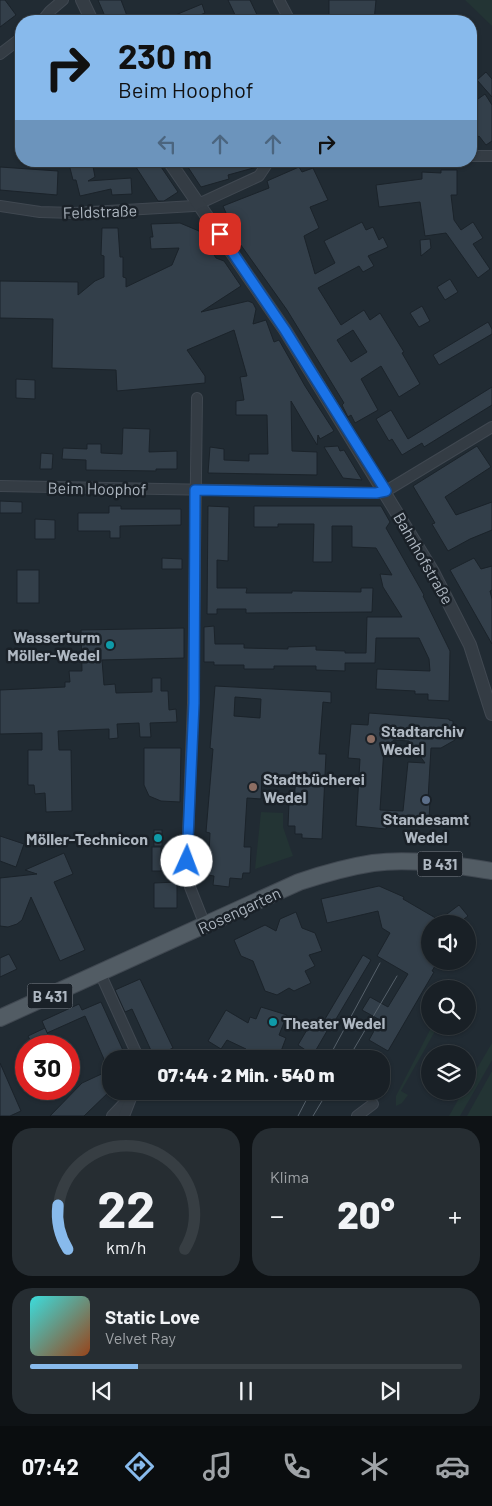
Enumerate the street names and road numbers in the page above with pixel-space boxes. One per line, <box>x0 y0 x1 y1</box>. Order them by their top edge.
street label: Feldstraße <box>63 200 137 222</box>
street label: Beim Hoophof <box>48 478 147 498</box>
street label: Bahnhofstraße <box>390 509 458 607</box>
road number: B 431 <box>418 852 462 876</box>
street label: Rosengarten <box>195 883 283 937</box>
road number: B 431 <box>28 984 72 1008</box>

